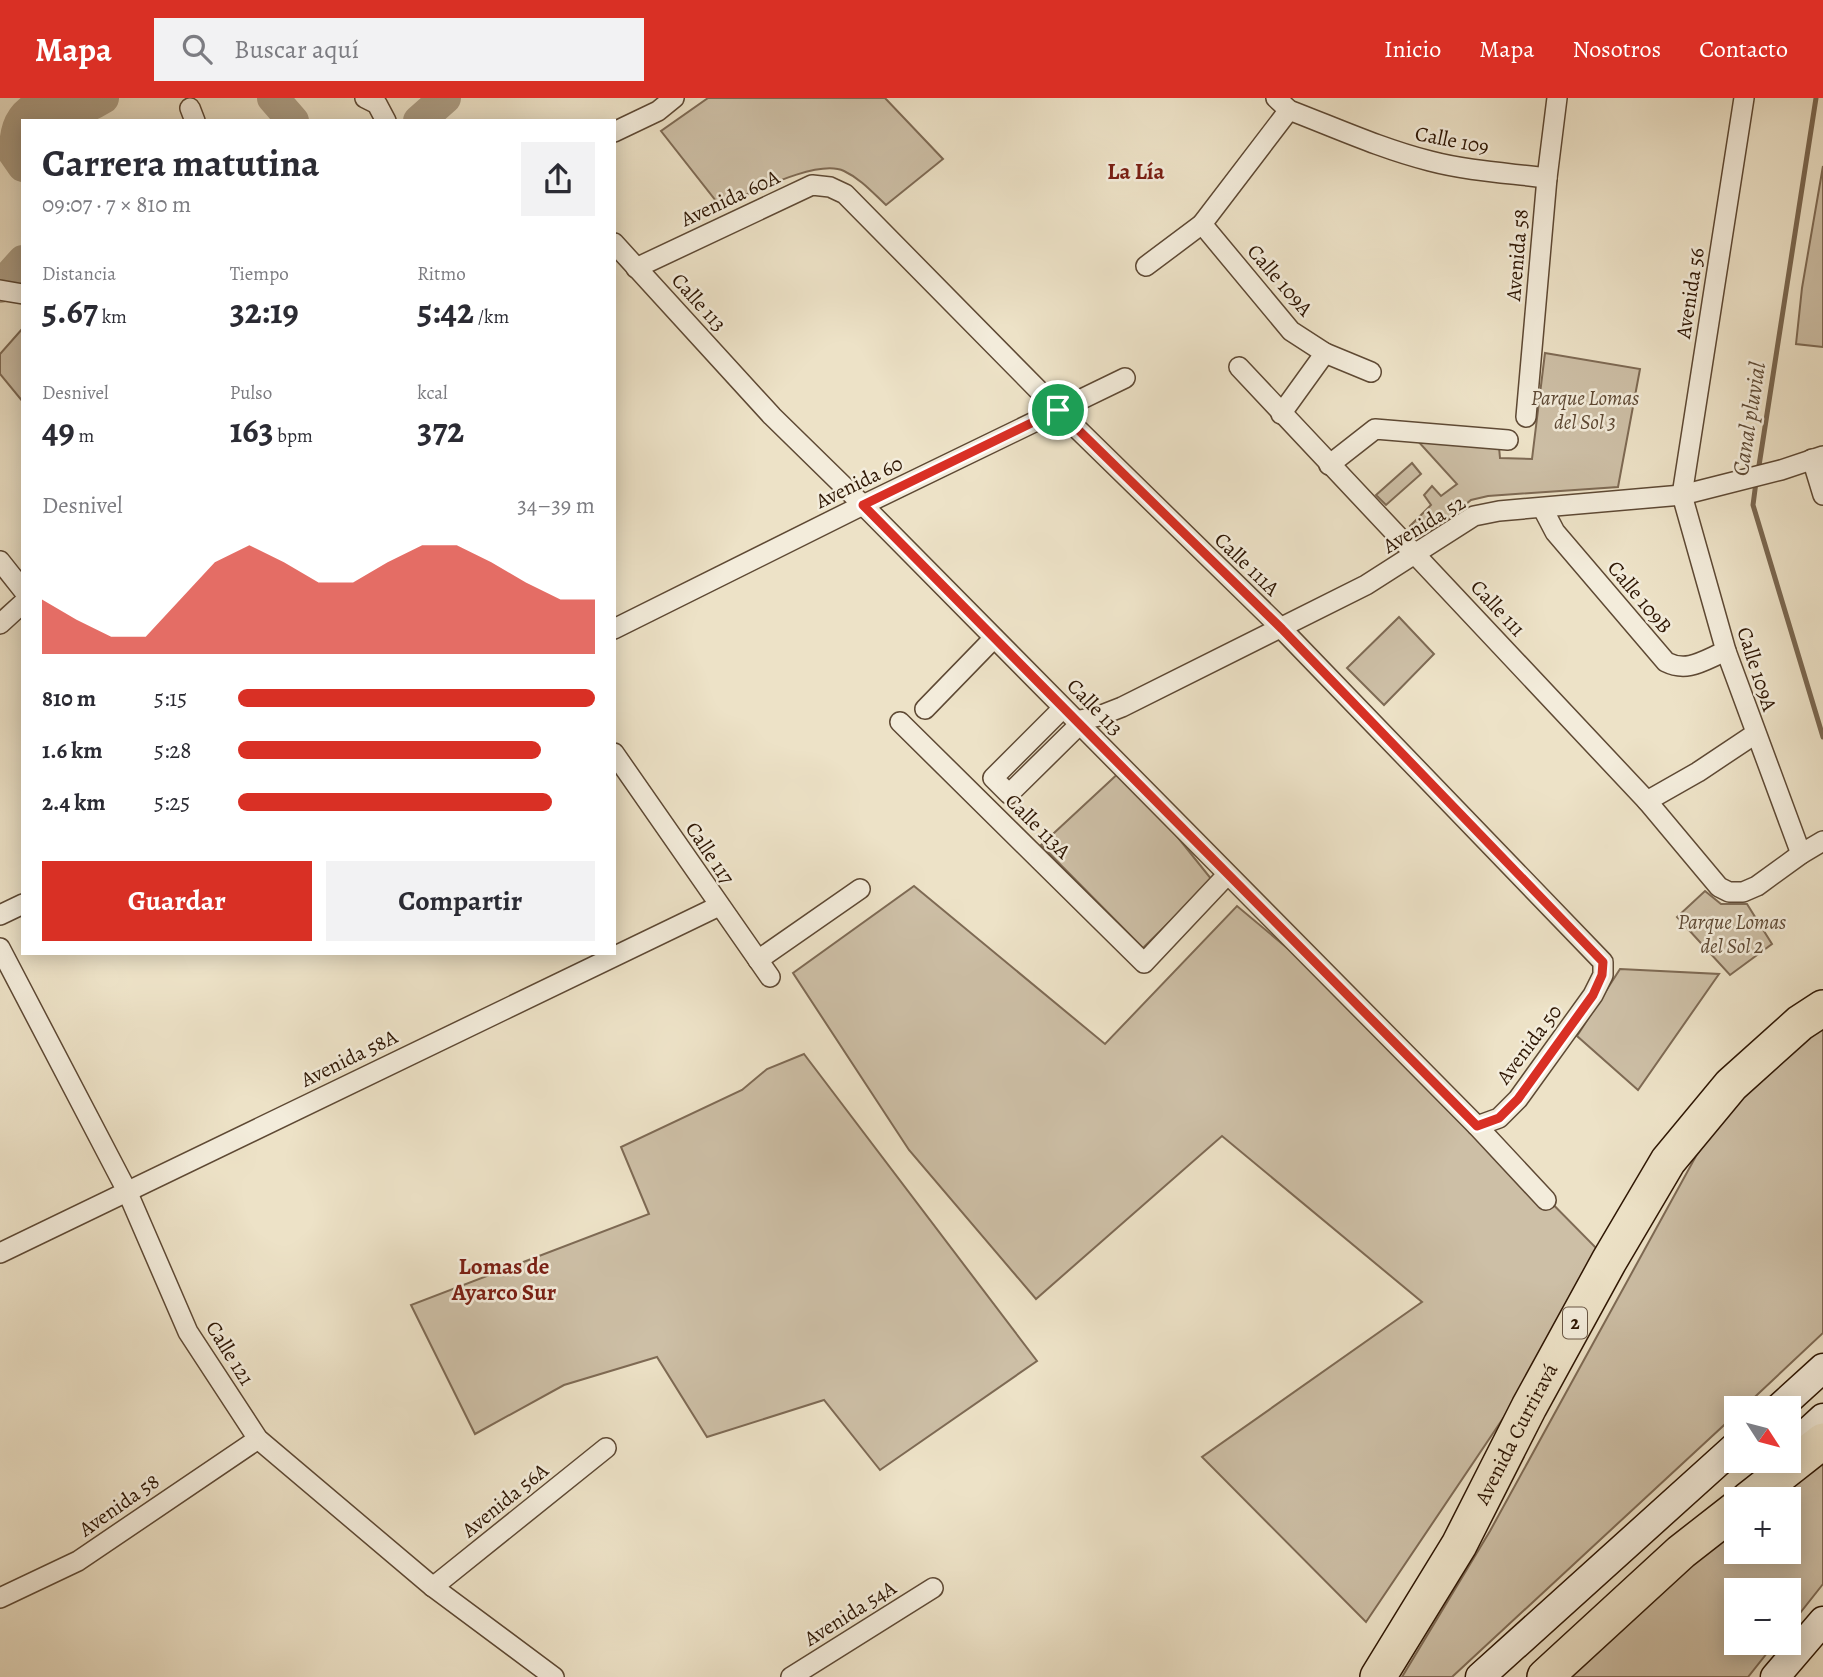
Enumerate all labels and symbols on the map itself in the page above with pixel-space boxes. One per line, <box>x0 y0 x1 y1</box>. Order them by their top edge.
street label: Calle 109 <box>1413 119 1491 161</box>
district label: La Lía <box>1107 156 1165 187</box>
street label: Avenida 60A <box>675 163 785 234</box>
street label: Avenida 58 <box>1499 208 1535 303</box>
street label: Calle 109A <box>1241 238 1320 323</box>
street label: Avenida 56 <box>1669 245 1711 341</box>
street label: Calle 113 <box>665 267 733 337</box>
water label: Canal pluvial <box>1725 360 1773 478</box>
pin <box>1028 380 1088 440</box>
park label: Parque Lomas del Sol 3 <box>1531 384 1639 436</box>
street label: Avenida 60 <box>810 449 907 516</box>
street label: Avenida 52 <box>1377 488 1471 560</box>
street label: Calle 111A <box>1208 526 1286 603</box>
street label: Calle 109B <box>1601 555 1679 639</box>
street label: Calle 111 <box>1464 573 1532 643</box>
street label: Calle 109A <box>1730 623 1784 715</box>
street label: Calle 113 <box>1061 672 1129 742</box>
street label: Calle 113A <box>999 787 1077 865</box>
street label: Calle 117 <box>679 816 741 890</box>
park label: Parque Lomas del Sol 2 <box>1678 908 1786 960</box>
street label: Avenida 50 <box>1489 998 1568 1090</box>
street label: Avenida 58A <box>295 1022 403 1094</box>
district label: Lomas de Ayarco Sur <box>451 1251 557 1308</box>
road number: 2 <box>1563 1308 1587 1338</box>
street label: Calle 121 <box>199 1315 261 1391</box>
street label: Avenida Curriravá <box>1467 1358 1565 1510</box>
north arrow <box>1724 1396 1801 1474</box>
street label: Avenida 56A <box>455 1456 555 1544</box>
street label: Avenida 58 <box>72 1467 165 1543</box>
street label: Avenida 54A <box>798 1573 902 1653</box>

